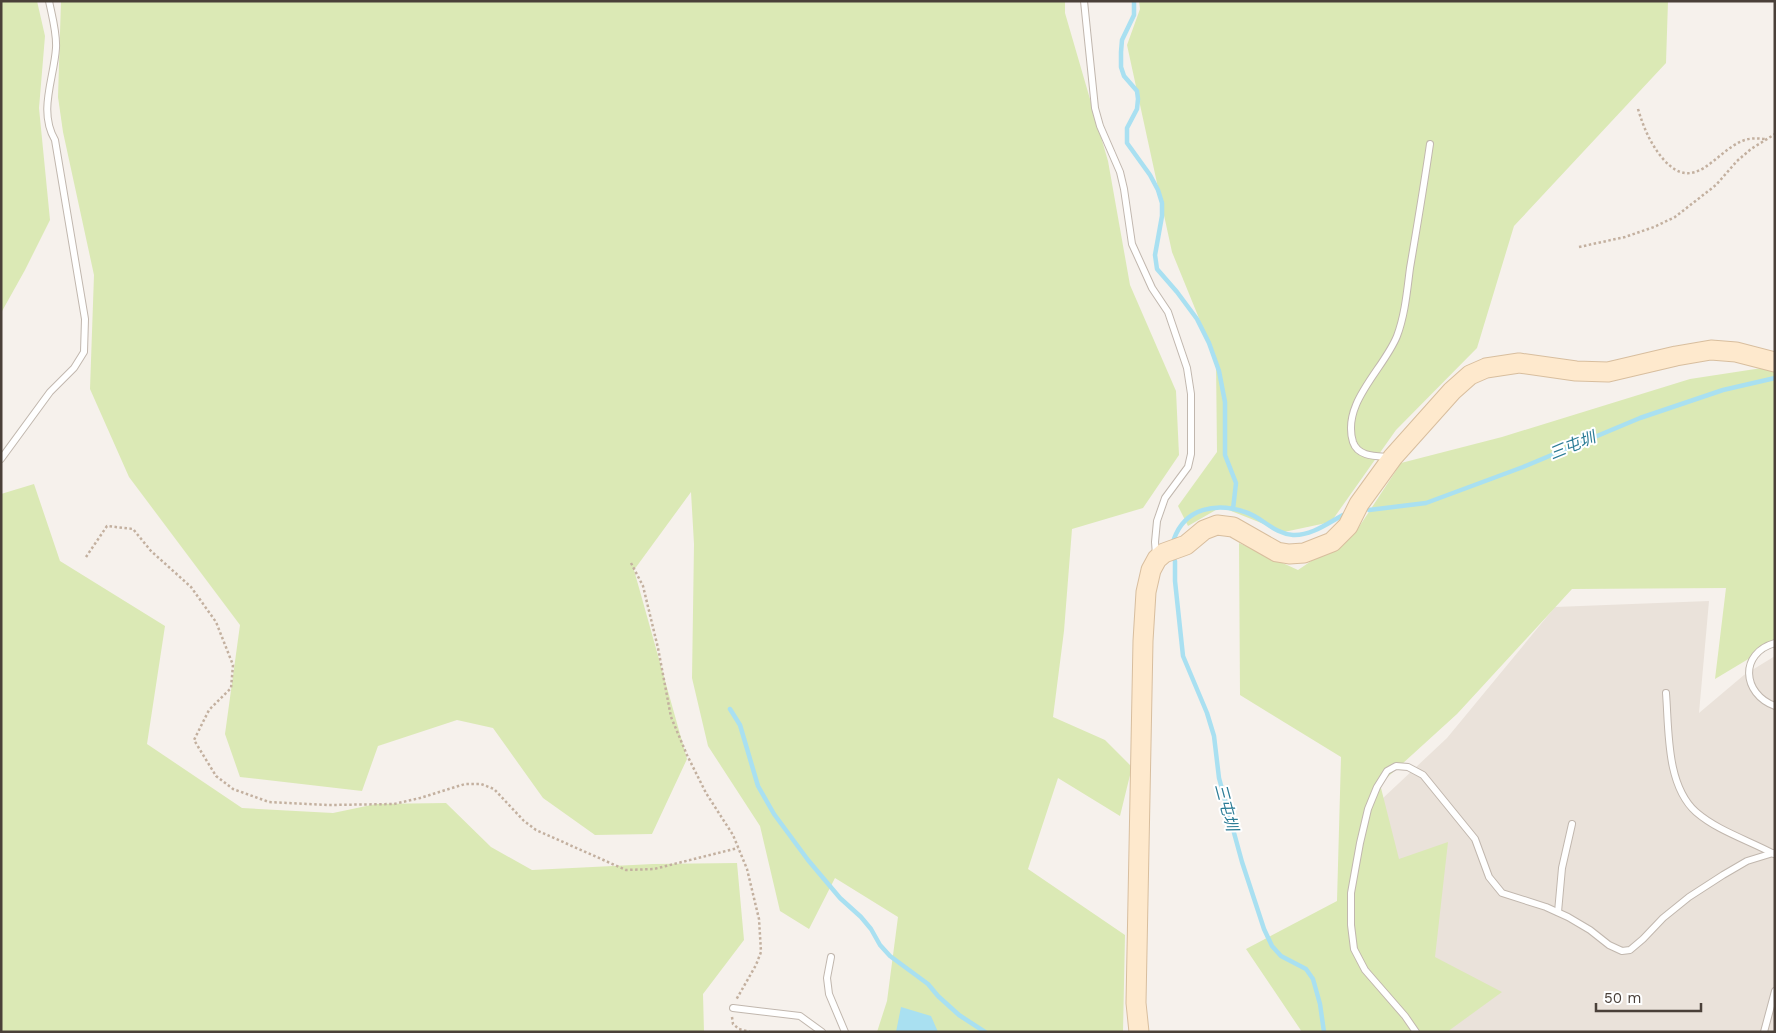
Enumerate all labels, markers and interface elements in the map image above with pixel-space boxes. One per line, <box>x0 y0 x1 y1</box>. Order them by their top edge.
water label: 三屯圳 <box>1546 427 1600 463</box>
water label: 三屯圳 <box>1211 781 1242 835</box>
scale bar <box>1596 980 1701 1012</box>
text: 50 m <box>1604 989 1641 1007</box>

